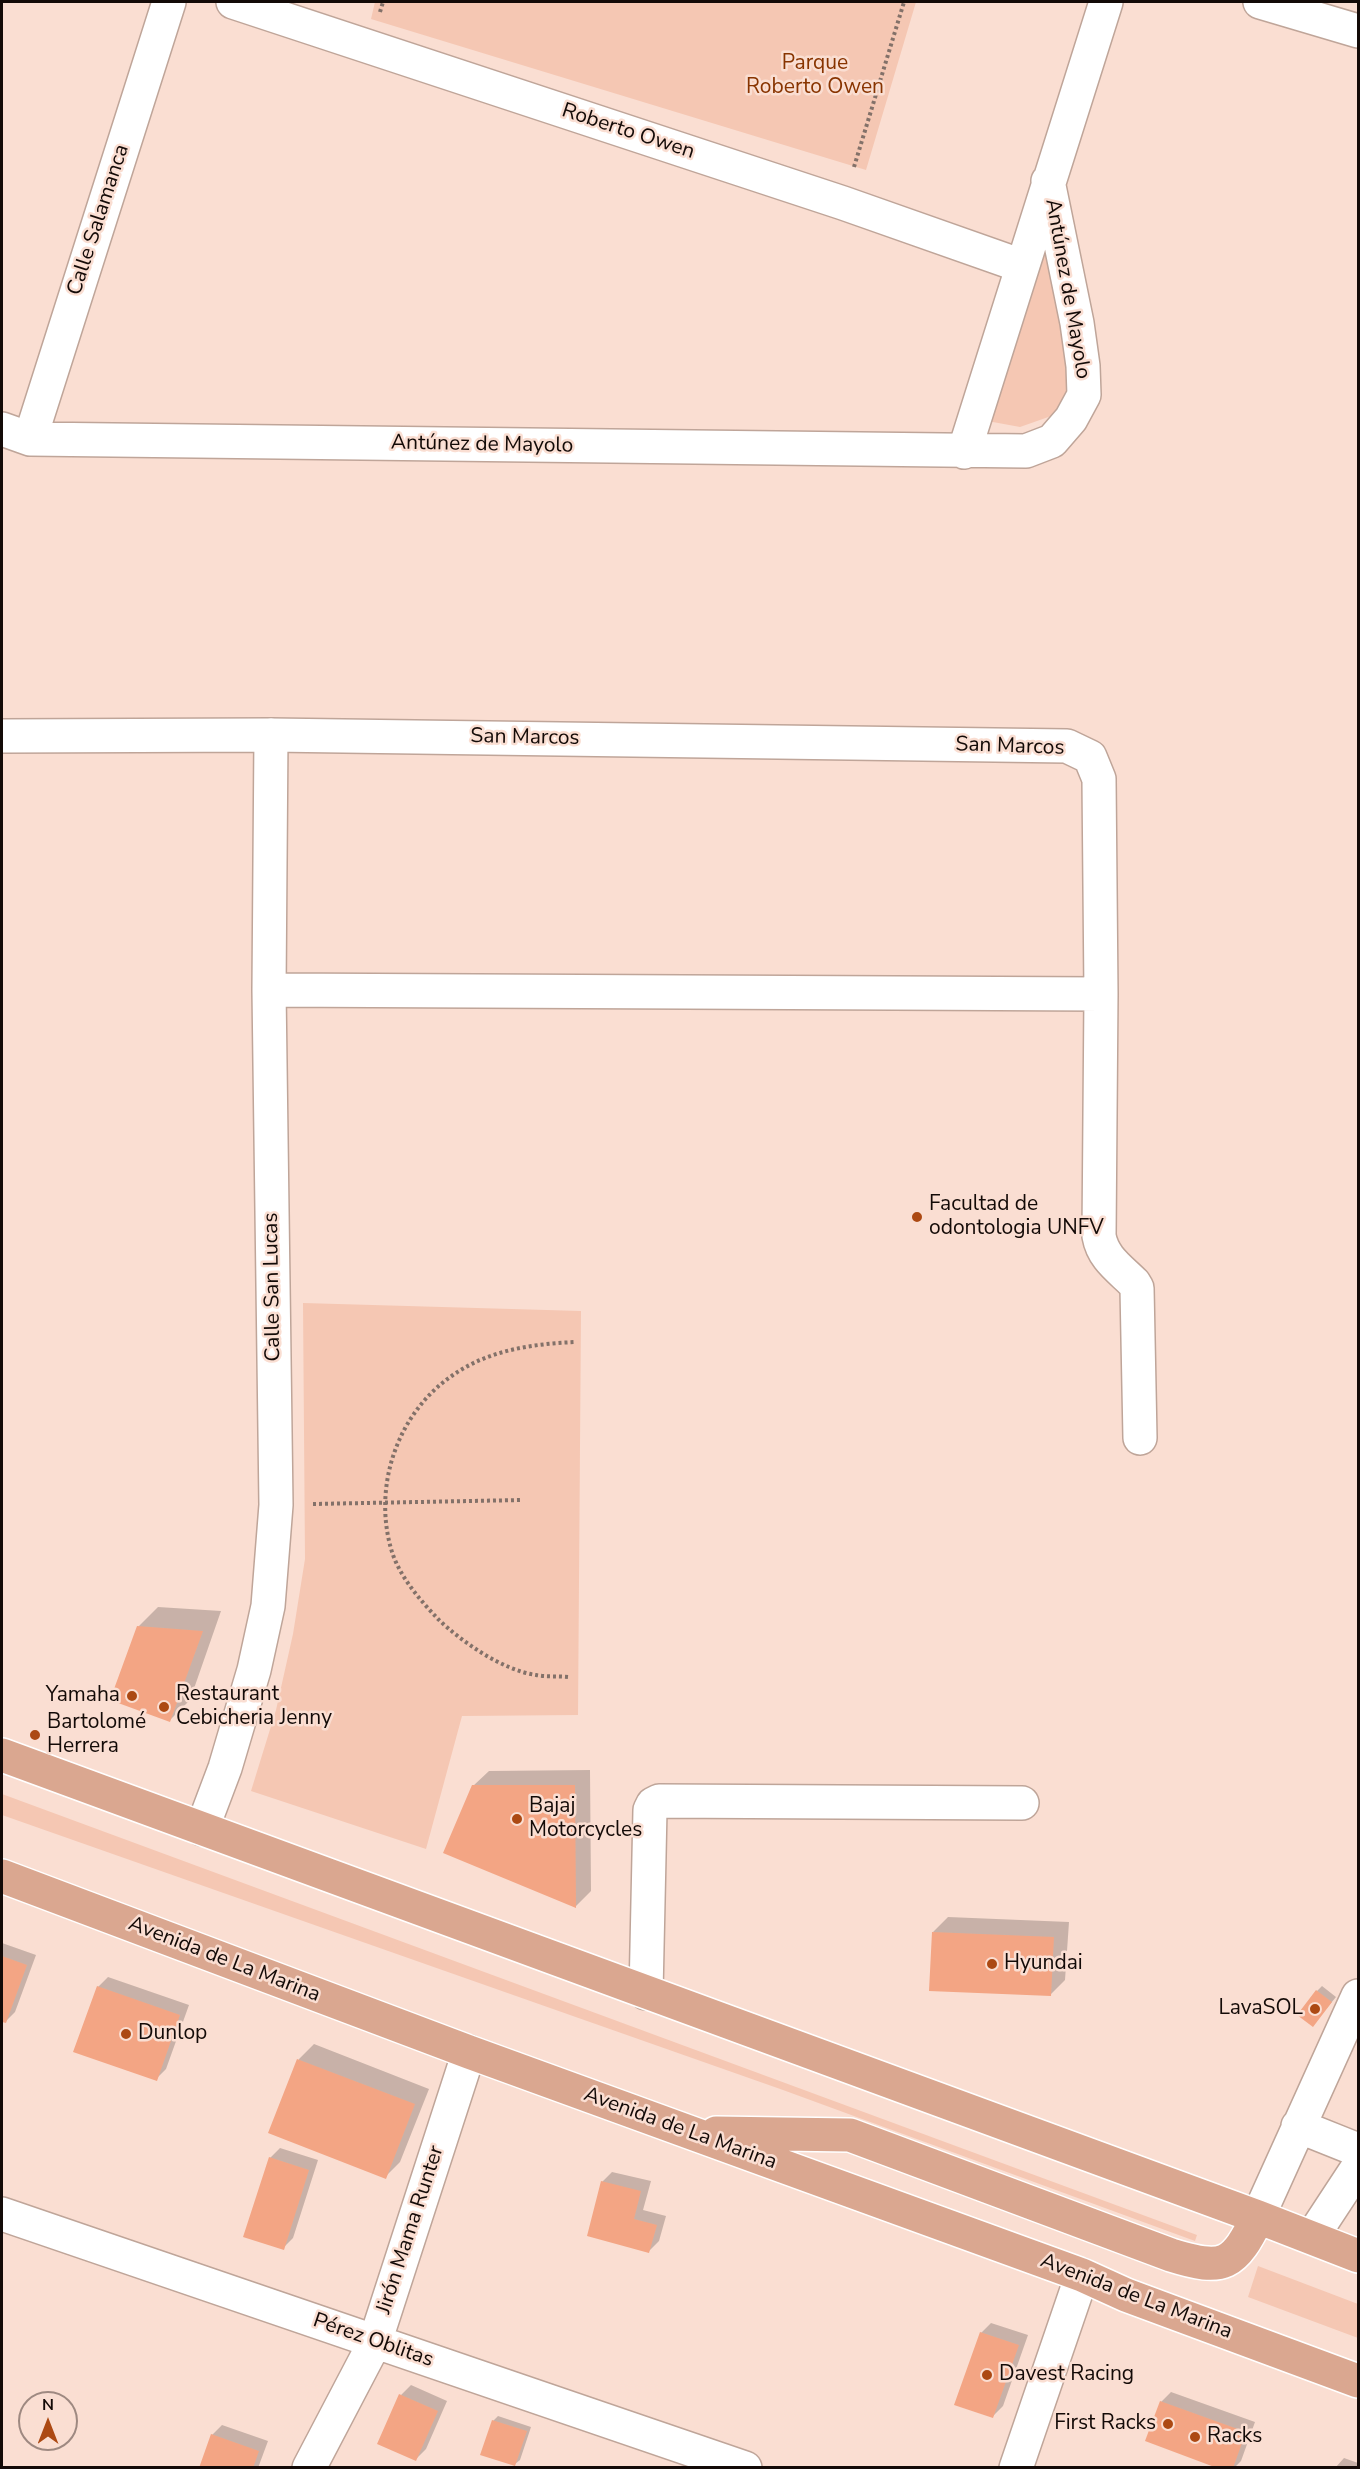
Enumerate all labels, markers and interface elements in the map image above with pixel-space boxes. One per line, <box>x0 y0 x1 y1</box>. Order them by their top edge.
park label: Parque Roberto Owen <box>746 51 884 101</box>
street label: Roberto Owen <box>558 99 698 165</box>
street label: Calle Salamanca <box>63 141 135 299</box>
street label: Antúnez de Mayolo <box>1039 197 1095 381</box>
street label: Antúnez de Mayolo <box>391 431 573 459</box>
street label: San Marcos <box>470 724 580 752</box>
street label: San Marcos <box>955 733 1065 761</box>
place label: Facultad de odontologia UNFV <box>929 1192 1104 1242</box>
marker: Facultad de odontologia UNFV <box>910 1210 924 1224</box>
street label: Calle San Lucas <box>259 1212 287 1362</box>
place label: Restaurant Cebicheria Jenny <box>176 1682 332 1732</box>
place label: Yamaha <box>46 1683 120 1709</box>
marker: Yamaha <box>125 1689 139 1703</box>
marker: Restaurant Cebicheria Jenny <box>157 1700 171 1714</box>
place label: Bartolomé Herrera <box>47 1710 146 1760</box>
marker: Bartolomé Herrera <box>28 1728 42 1742</box>
place label: Bajaj Motorcycles <box>529 1794 642 1844</box>
marker: Bajaj Motorcycles <box>510 1812 524 1826</box>
street label: Avenida de La Marina <box>125 1912 323 2008</box>
place label: Hyundai <box>1004 1951 1083 1977</box>
marker: Hyundai <box>985 1957 999 1971</box>
place label: LavaSOL <box>1218 1996 1303 2022</box>
marker: LavaSOL <box>1308 2002 1322 2016</box>
place label: Dunlop <box>138 2021 207 2047</box>
marker: Dunlop <box>119 2027 133 2041</box>
street label: Avenida de La Marina <box>580 2082 780 2176</box>
street label: Jirón Mama Runter <box>372 2143 450 2317</box>
street label: Avenida de La Marina <box>1037 2249 1235 2345</box>
street label: Pérez Oblitas <box>309 2309 437 2373</box>
place label: Davest Racing <box>999 2362 1134 2388</box>
marker: Davest Racing <box>980 2368 994 2382</box>
north arrow <box>18 2391 78 2451</box>
text: N <box>42 2394 54 2416</box>
place label: First Racks <box>1054 2411 1156 2437</box>
marker: First Racks <box>1161 2417 1175 2431</box>
place label: Racks <box>1207 2424 1262 2450</box>
marker: Racks <box>1188 2430 1202 2444</box>

